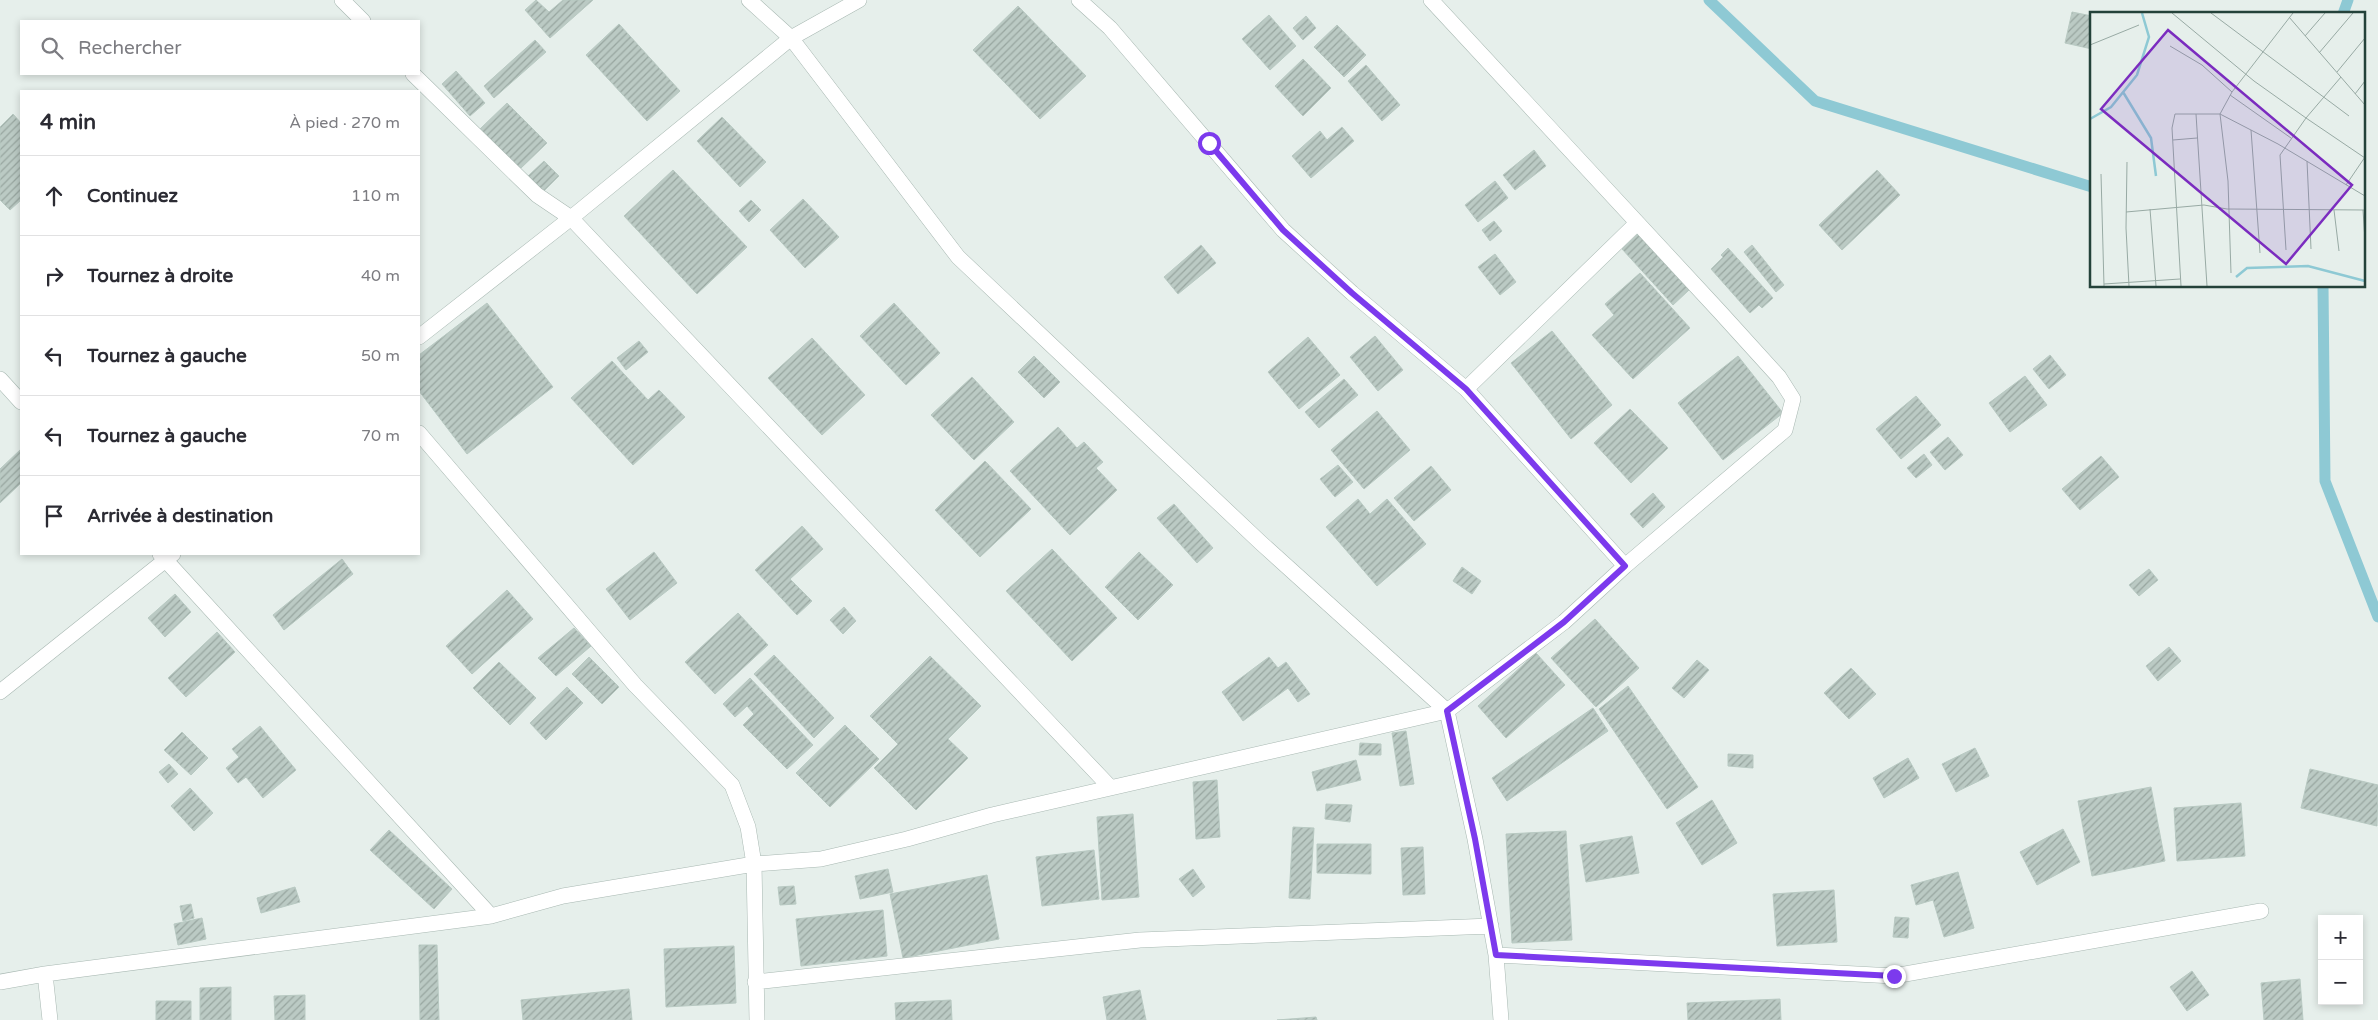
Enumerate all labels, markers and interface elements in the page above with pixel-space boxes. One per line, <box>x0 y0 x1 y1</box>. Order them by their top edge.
inset map <box>2090 12 2366 288</box>
search box <box>20 20 420 75</box>
icon: search <box>38 34 66 62</box>
text: Rechercher <box>78 37 181 59</box>
text: 4 min <box>40 110 96 135</box>
text: À pied · 270 m <box>289 113 400 133</box>
route start <box>1198 132 1221 155</box>
icon: ahead <box>40 182 68 210</box>
text: Continuez <box>87 185 178 207</box>
text: 110 m <box>351 186 400 206</box>
icon: right <box>40 262 68 290</box>
text: Tournez à droite <box>87 265 233 287</box>
text: 40 m <box>361 266 400 286</box>
icon: left <box>40 342 68 370</box>
text: Tournez à gauche <box>87 345 247 367</box>
text: 50 m <box>361 346 400 366</box>
icon: left <box>40 422 68 450</box>
text: Tournez à gauche <box>87 425 247 447</box>
text: 70 m <box>361 426 400 446</box>
icon: arrive <box>40 502 68 530</box>
text: Arrivée à destination <box>87 505 273 527</box>
map controls <box>2318 915 2363 1005</box>
button: + <box>2318 915 2363 960</box>
button: − <box>2318 960 2363 1005</box>
route end <box>1883 965 1906 988</box>

